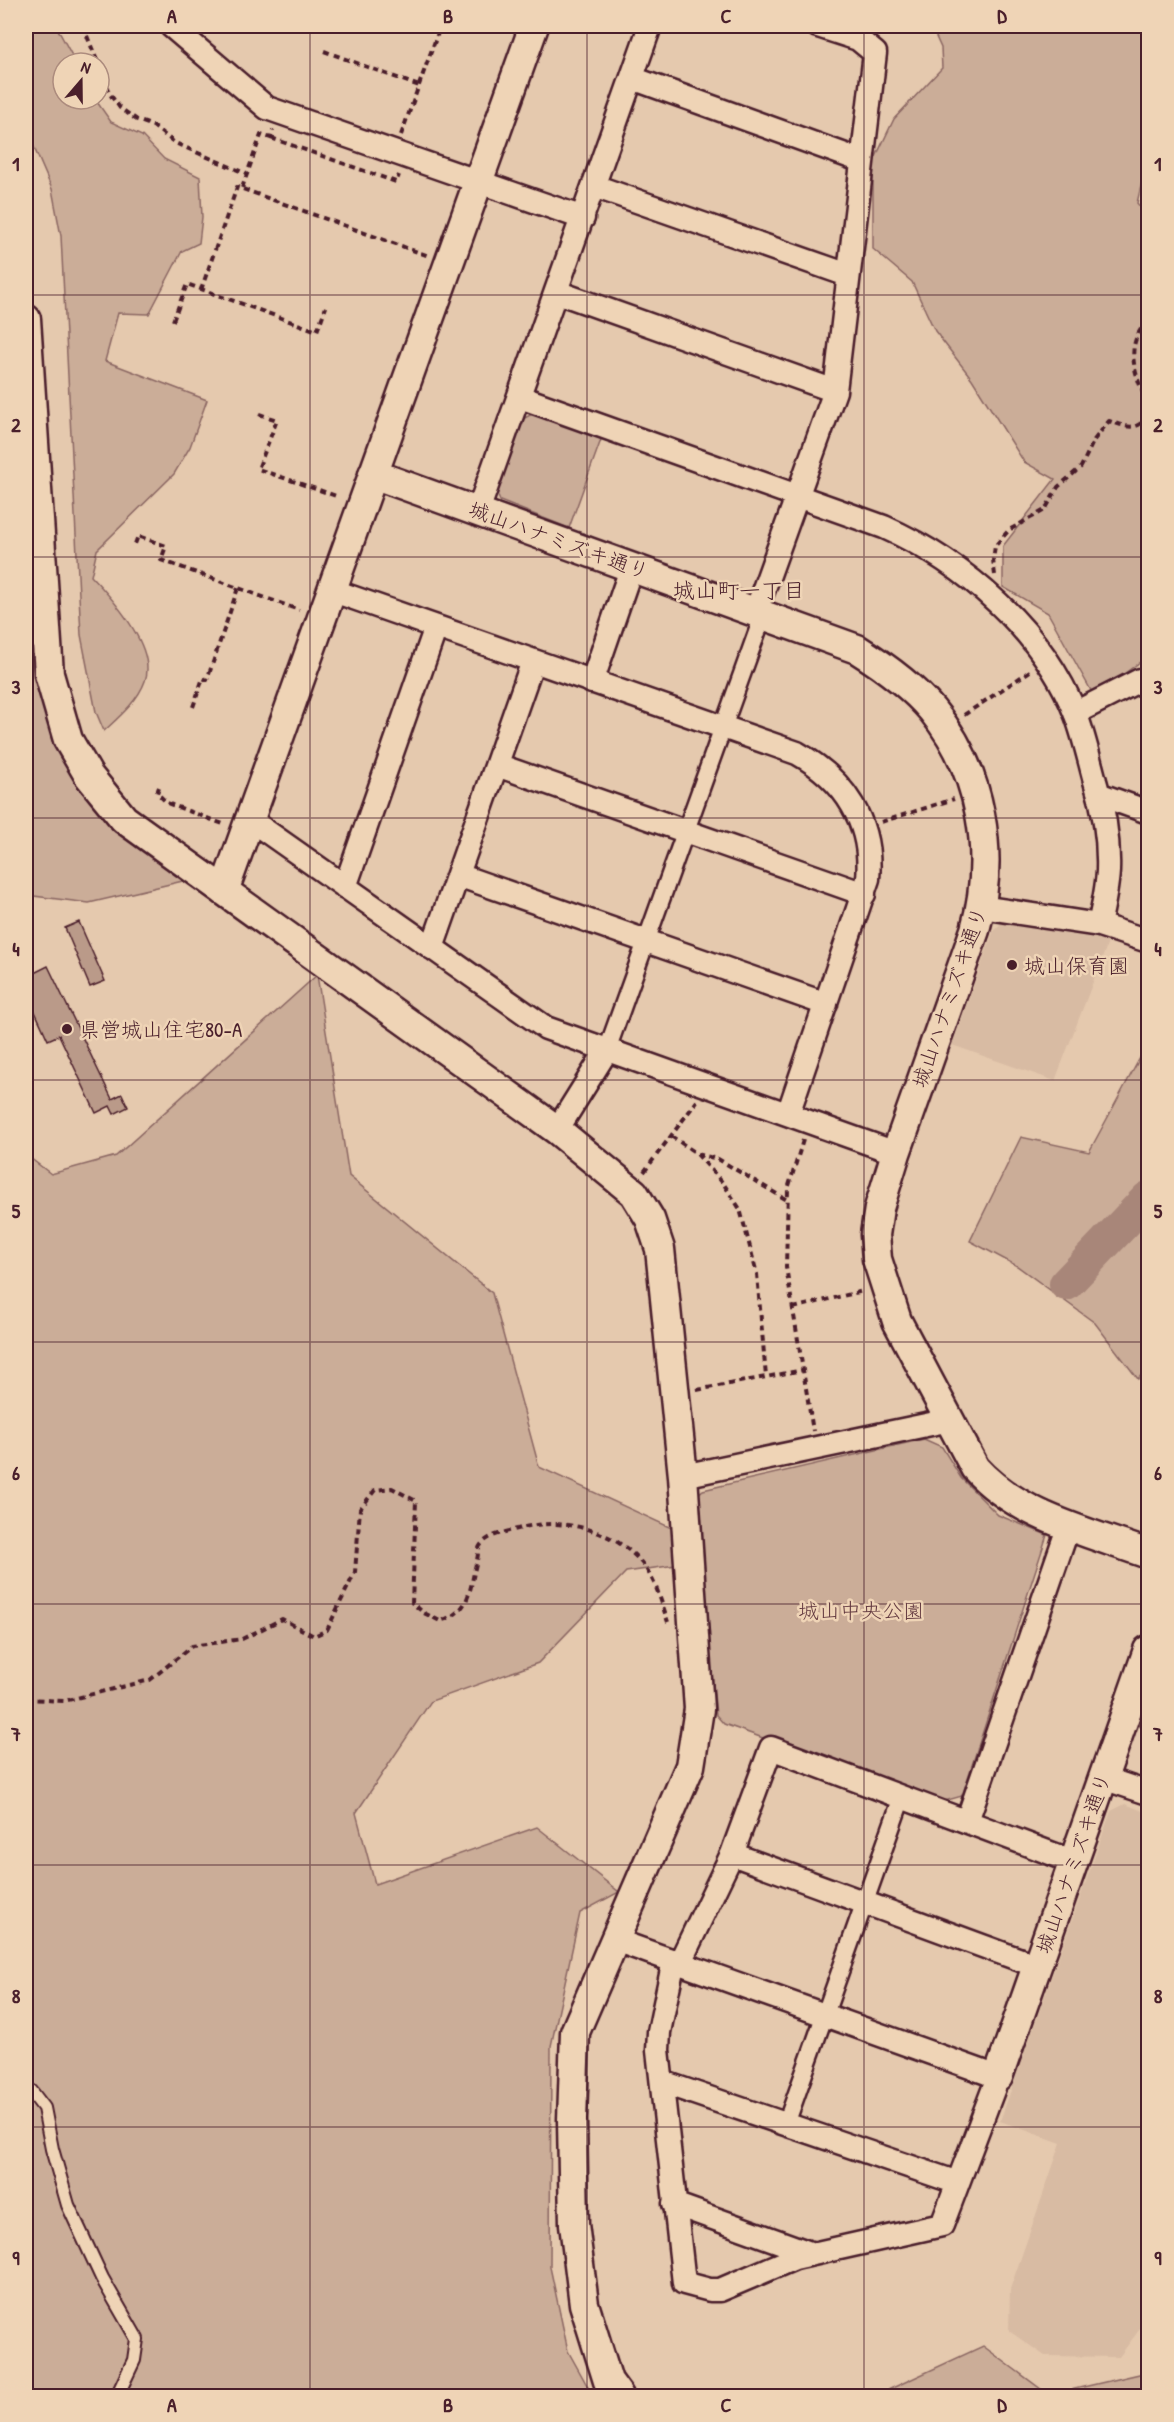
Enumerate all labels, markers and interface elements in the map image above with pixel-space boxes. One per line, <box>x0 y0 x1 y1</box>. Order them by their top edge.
text: A <box>167 2 177 29</box>
text: B <box>443 2 453 29</box>
text: C <box>721 2 732 29</box>
text: D <box>997 2 1007 29</box>
north arrow <box>51 51 111 111</box>
text: N <box>78 55 94 79</box>
text: 1 <box>12 150 20 177</box>
text: 1 <box>1154 150 1162 177</box>
text: 2 <box>11 411 21 438</box>
text: 2 <box>1153 411 1163 438</box>
street label: 城山ハナミズキ通り <box>465 494 653 586</box>
district label: 城山町一丁目 <box>673 575 805 605</box>
text: 3 <box>12 673 21 700</box>
text: 3 <box>1154 673 1163 700</box>
street label: 城山ハナミズキ通り <box>904 903 994 1091</box>
text: 4 <box>12 935 20 962</box>
text: 4 <box>1154 935 1162 962</box>
place label: 城山保育園 <box>1024 951 1129 980</box>
marker: 城山保育園 <box>1005 958 1019 972</box>
place label: 県営城山住宅80-A <box>79 1015 242 1044</box>
marker: 県営城山住宅80-A <box>60 1022 74 1036</box>
text: 5 <box>12 1197 21 1224</box>
text: 5 <box>1154 1197 1163 1224</box>
text: 6 <box>12 1459 20 1486</box>
text: 6 <box>1154 1459 1162 1486</box>
park label: 城山中央公園 <box>798 1596 924 1625</box>
text: 7 <box>10 1720 21 1747</box>
text: 7 <box>1152 1720 1163 1747</box>
street label: 城山ハナミズキ通り <box>1028 1769 1118 1957</box>
text: 8 <box>12 1982 21 2009</box>
text: 8 <box>1154 1982 1163 2009</box>
text: 9 <box>12 2244 20 2271</box>
text: 9 <box>1154 2244 1162 2271</box>
text: A <box>167 2391 177 2418</box>
text: B <box>443 2391 453 2418</box>
text: C <box>721 2391 732 2418</box>
text: D <box>997 2391 1007 2418</box>

